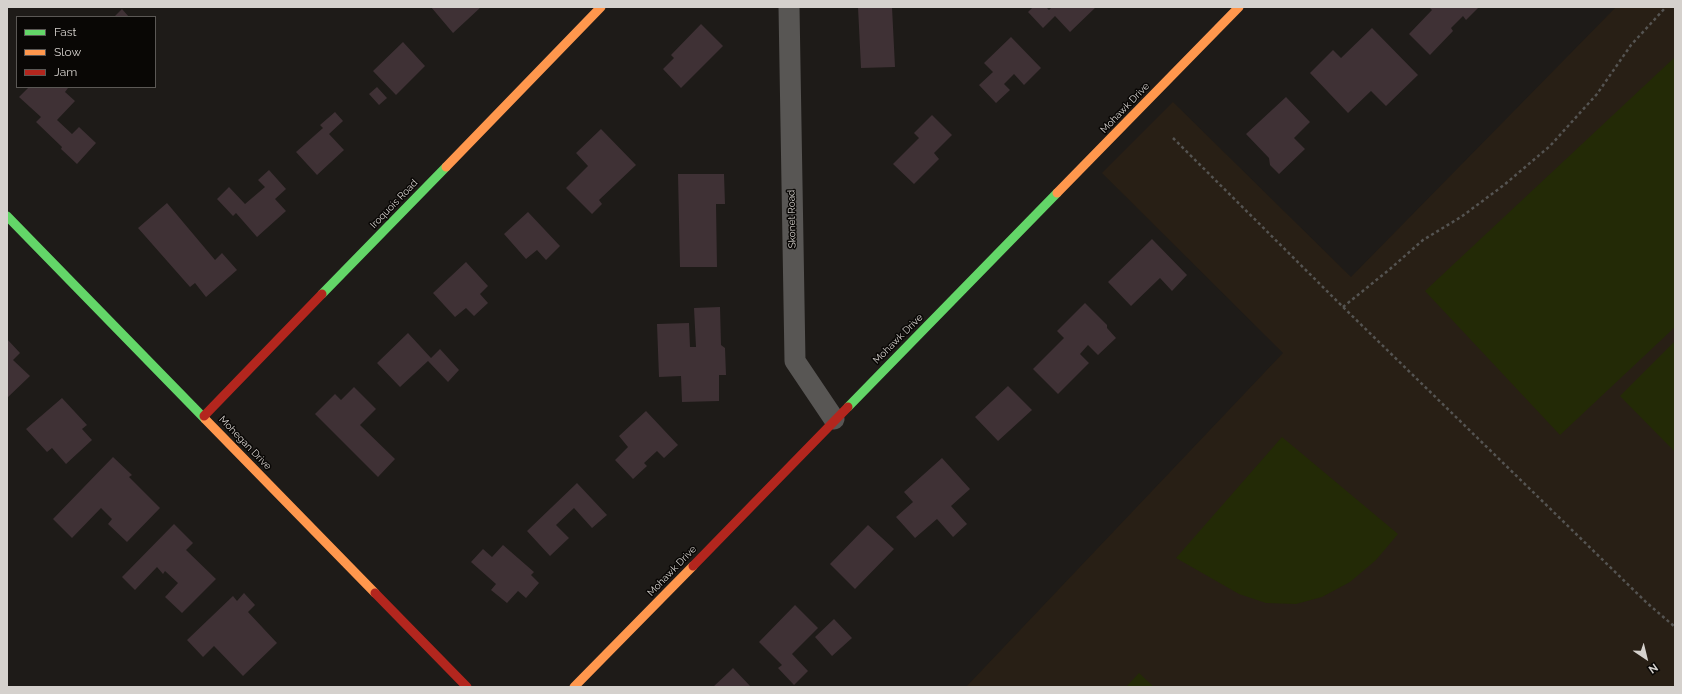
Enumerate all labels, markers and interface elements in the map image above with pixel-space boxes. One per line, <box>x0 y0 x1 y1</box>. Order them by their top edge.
legend <box>16 16 156 88</box>
text: Fast <box>54 25 77 39</box>
text: Slow <box>54 45 81 59</box>
text: Jam <box>54 65 77 79</box>
street label: Mohawk Drive <box>1098 80 1152 136</box>
street label: Iroquois Road <box>368 177 420 231</box>
street label: Skonet Road <box>785 190 799 248</box>
street label: Mohawk Drive <box>871 312 925 366</box>
street label: Mohegan Drive <box>216 414 274 472</box>
street label: Mohawk Drive <box>645 543 699 599</box>
north arrow <box>1626 638 1666 678</box>
text: N <box>1646 661 1660 676</box>

